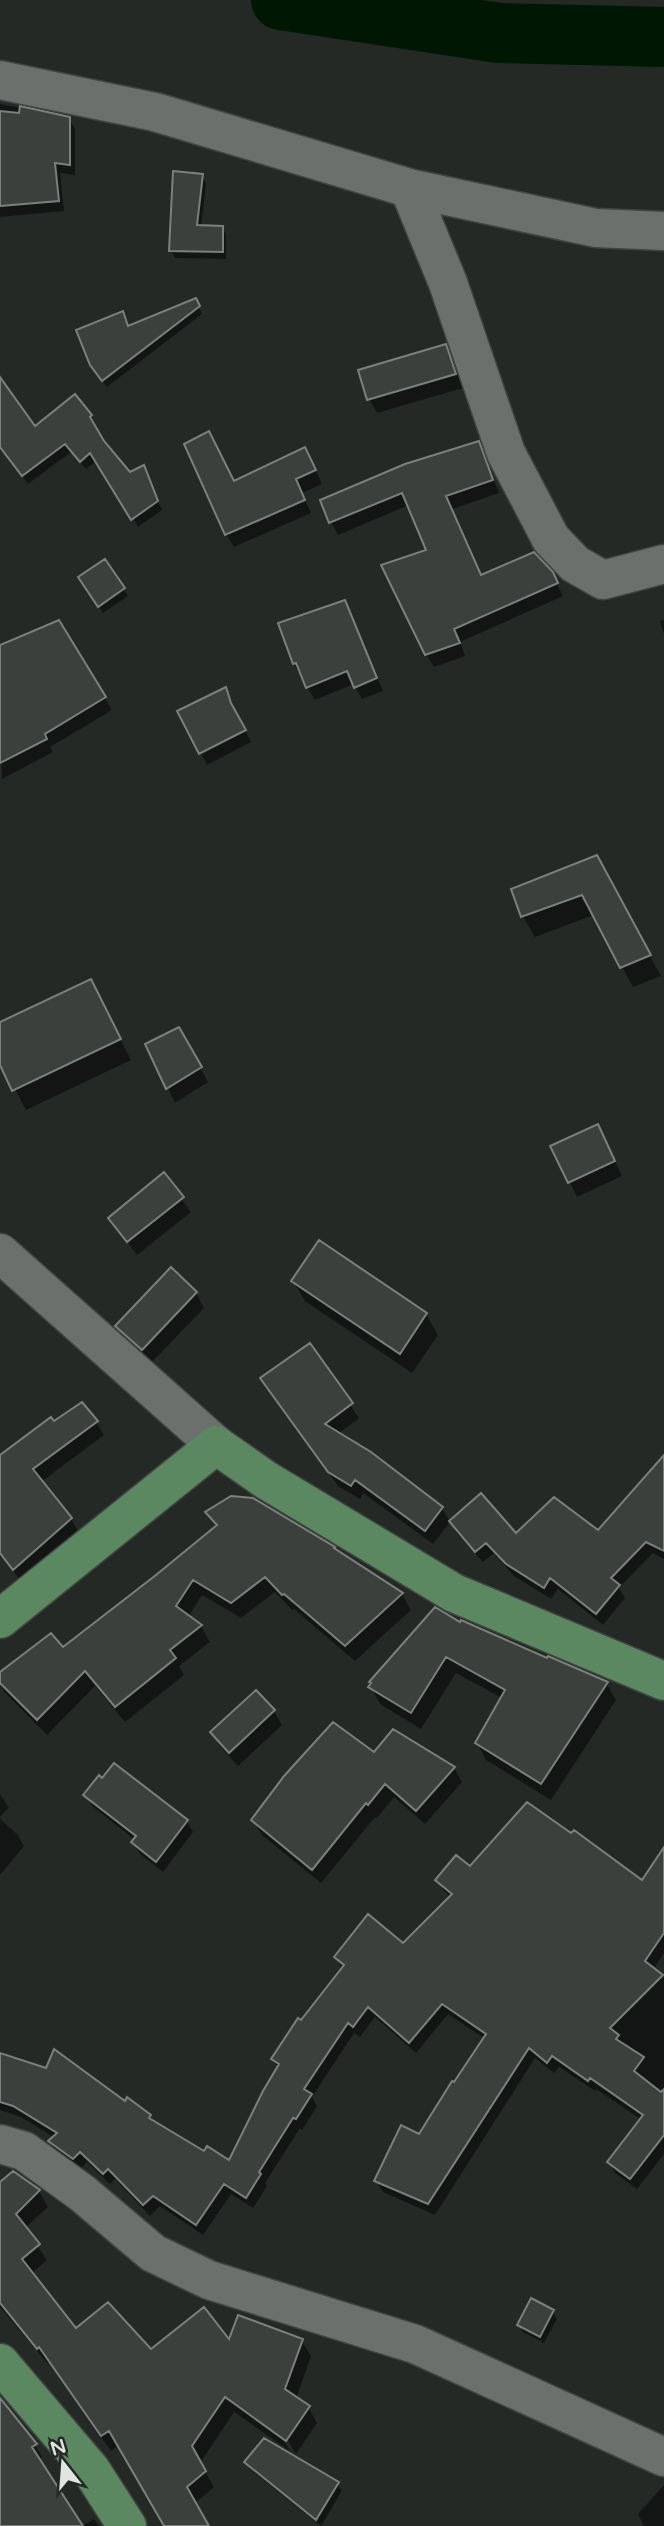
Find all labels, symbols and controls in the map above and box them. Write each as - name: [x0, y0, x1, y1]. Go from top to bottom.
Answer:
- north arrow: [28, 2428, 98, 2498]
- text: N: [48, 2435, 69, 2460]

